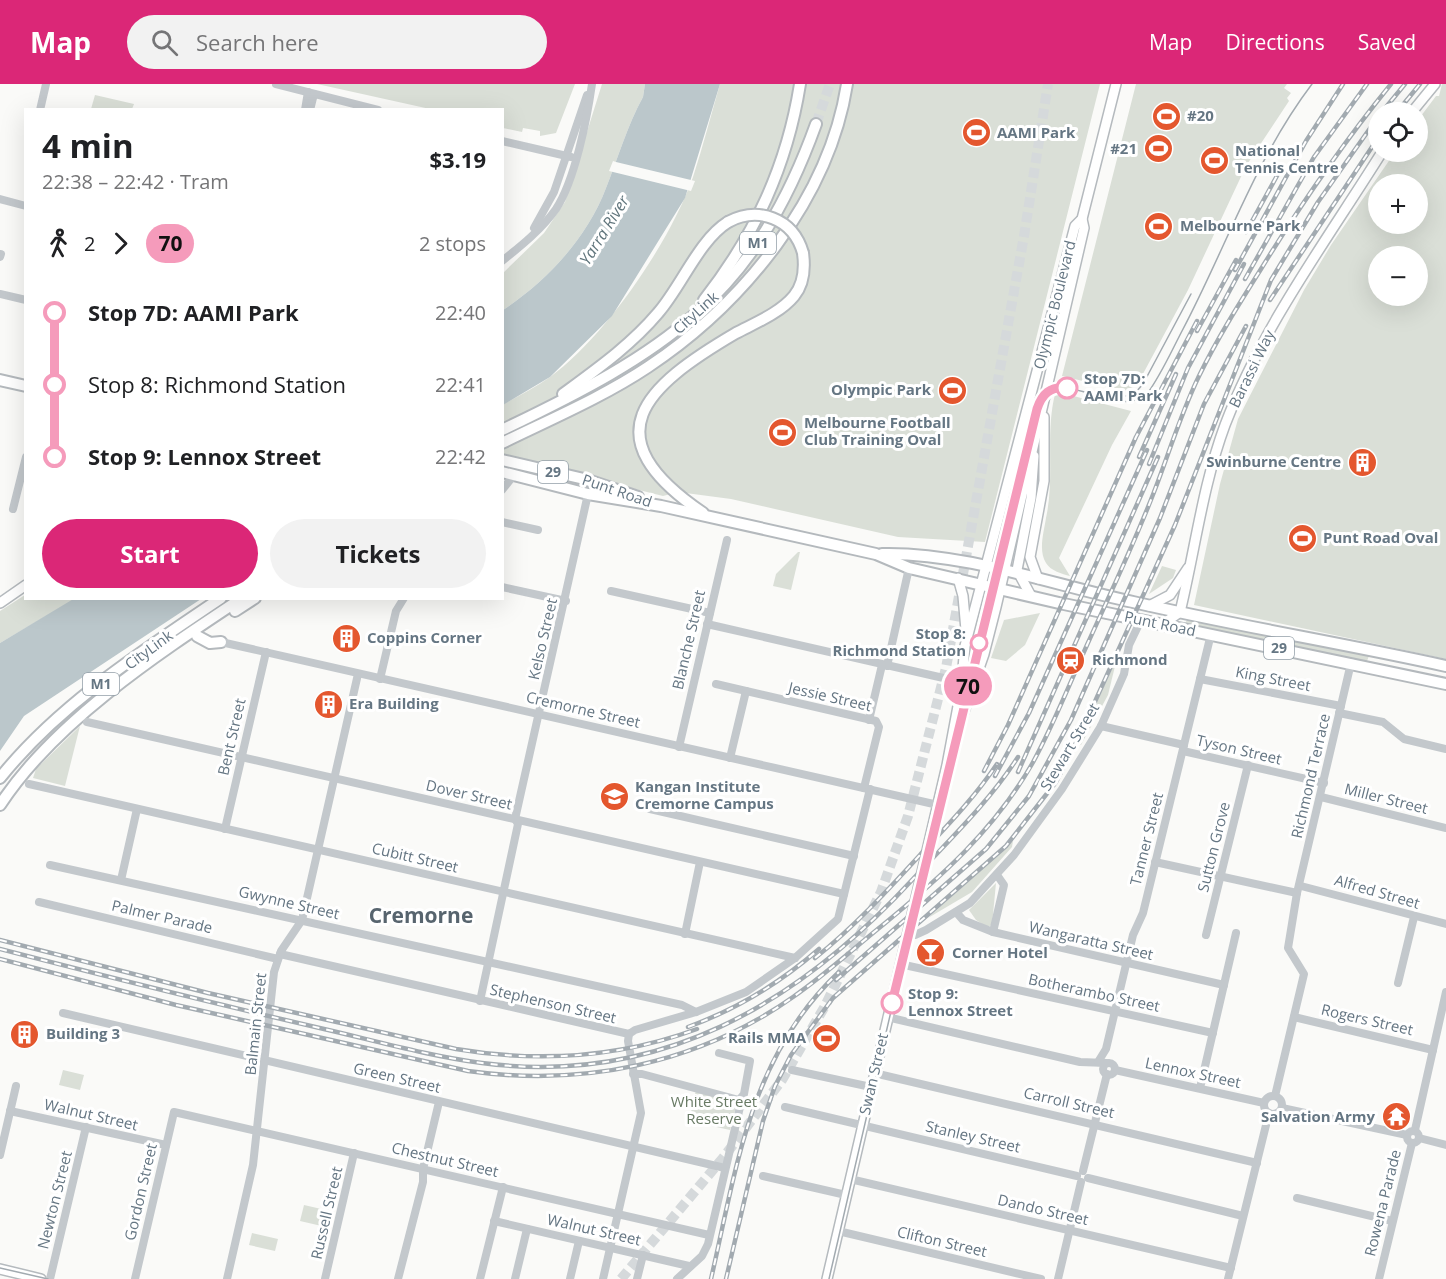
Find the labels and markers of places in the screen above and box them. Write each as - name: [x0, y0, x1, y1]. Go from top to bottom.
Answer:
- sports icon: #20: [1150, 100, 1182, 132]
- place label: #20: [1187, 105, 1214, 125]
- sports icon: AAMI Park: [960, 117, 992, 149]
- place label: AAMI Park: [997, 122, 1076, 142]
- sports icon: #21: [1142, 133, 1174, 165]
- place label: #21: [1110, 138, 1137, 158]
- place label: National Tennis Centre: [1235, 140, 1339, 177]
- sports icon: National Tennis Centre: [1198, 144, 1230, 176]
- sports icon: Melbourne Park: [1143, 210, 1175, 242]
- place label: Melbourne Park: [1180, 215, 1301, 235]
- place label: Stop 7D: AAMI Park: [1084, 368, 1163, 405]
- sports icon: Olympic Park: [936, 374, 968, 406]
- marker: Stop 7D: AAMI Park: [1056, 377, 1078, 399]
- place label: Olympic Park: [831, 379, 932, 399]
- place label: Melbourne Football Club Training Oval: [804, 412, 951, 449]
- sports icon: Melbourne Football Club Training Oval: [767, 416, 799, 448]
- building icon: Swinburne Centre: [1346, 446, 1378, 478]
- place label: Swinburne Centre: [1206, 451, 1341, 471]
- sports icon: Punt Road Oval: [1286, 522, 1318, 554]
- place label: Punt Road Oval: [1323, 527, 1438, 547]
- building icon: Coppins Corner: [330, 622, 362, 654]
- place label: Stop 8: Richmond Station: [833, 623, 966, 660]
- place label: Coppins Corner: [367, 627, 482, 647]
- marker: Stop 8: Richmond Station: [970, 634, 988, 652]
- station icon: Richmond: [1055, 644, 1087, 676]
- place label: Richmond: [1092, 649, 1167, 669]
- building icon: Era Building: [312, 688, 344, 720]
- place label: Era Building: [349, 693, 439, 713]
- place label: Kangan Institute Cremorne Campus: [635, 776, 774, 813]
- school or university icon: Kangan Institute Cremorne Campus: [598, 780, 630, 812]
- bar icon: Corner Hotel: [915, 937, 947, 969]
- place label: Corner Hotel: [952, 942, 1048, 962]
- place label: Stop 9: Lennox Street: [908, 983, 1013, 1020]
- marker: Stop 9: Lennox Street: [881, 992, 903, 1014]
- building icon: Building 3: [9, 1018, 41, 1050]
- sports icon: Rails MMA: [811, 1022, 843, 1054]
- place label: Building 3: [46, 1023, 120, 1043]
- place label: Rails MMA: [728, 1027, 807, 1047]
- temple icon: Salvation Army: [1380, 1101, 1412, 1133]
- place label: Salvation Army: [1261, 1106, 1375, 1126]

